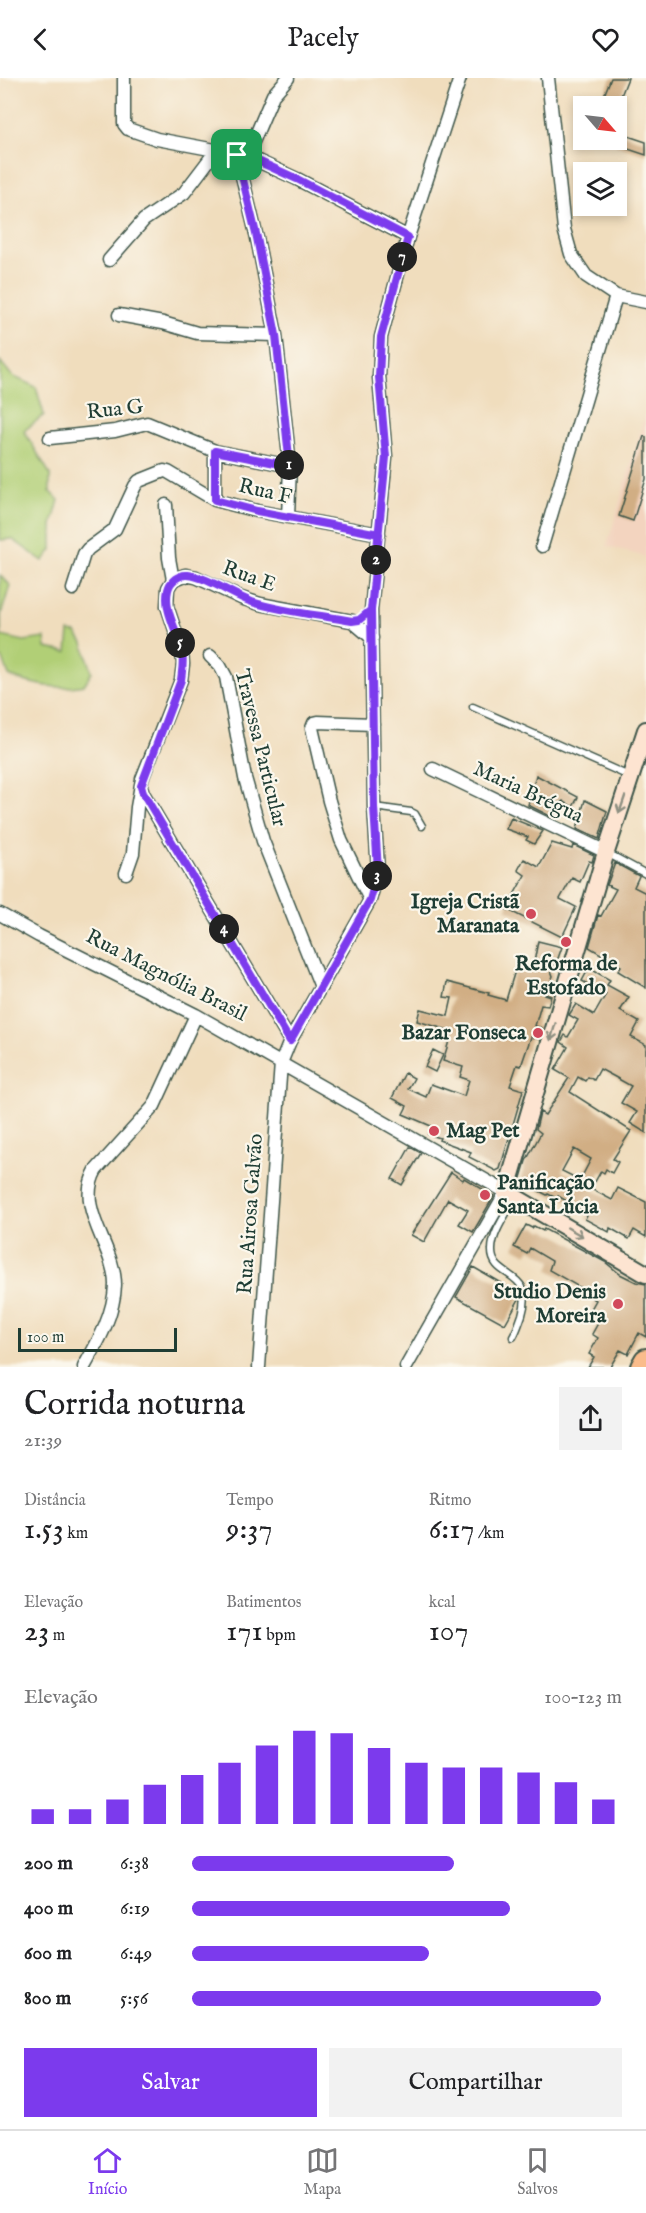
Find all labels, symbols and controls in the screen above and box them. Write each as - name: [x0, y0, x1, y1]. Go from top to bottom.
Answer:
- text: Pacely: [287, 22, 359, 56]
- icon: back: [24, 23, 57, 56]
- icon: heart: [589, 23, 622, 56]
- north arrow: [573, 96, 627, 150]
- map controls: [573, 96, 627, 216]
- pin: [211, 129, 262, 180]
- icon: arrive: [220, 138, 253, 171]
- button: layers: [573, 162, 627, 216]
- pin: 7: [387, 242, 417, 272]
- text: 7: [398, 247, 406, 267]
- street label: Rua G: [85, 394, 145, 426]
- pin: 1: [274, 450, 304, 480]
- text: 1: [286, 455, 292, 475]
- street label: Rua F: [236, 473, 294, 511]
- pin: 2: [361, 545, 391, 575]
- text: 2: [372, 550, 380, 570]
- street label: Rua E: [219, 555, 279, 599]
- pin: 5: [165, 628, 195, 658]
- text: 5: [177, 633, 183, 653]
- street label: Travessa Particular: [227, 666, 293, 830]
- street label: Maria Brégua: [469, 756, 588, 831]
- one-way arrow: [615, 795, 626, 814]
- pin: 3: [362, 861, 392, 891]
- text: 3: [374, 866, 380, 886]
- place label: Igreja Cristã Maranata: [411, 889, 520, 940]
- marker: Igreja Cristã Maranata: [524, 907, 538, 921]
- pin: 4: [209, 914, 239, 944]
- text: 4: [220, 919, 228, 939]
- street label: Rua Magnólia Brasil: [81, 924, 251, 1028]
- marker: Reforma de Estofado: [559, 935, 573, 949]
- place label: Reforma de Estofado: [515, 951, 618, 1002]
- place label: Bazar Fonseca: [401, 1020, 527, 1047]
- one-way arrow: [547, 1022, 558, 1041]
- marker: Bazar Fonseca: [531, 1026, 545, 1040]
- place label: Mag Pet: [446, 1118, 520, 1145]
- marker: Mag Pet: [427, 1124, 441, 1138]
- street label: Rua Airosa Galvão: [232, 1133, 270, 1295]
- place label: Panificação Santa Lúcia: [497, 1170, 599, 1221]
- marker: Panificação Santa Lúcia: [478, 1188, 492, 1202]
- one-way arrow: [566, 1227, 583, 1239]
- place label: Studio Denis Moreira: [494, 1279, 607, 1330]
- marker: Studio Denis Moreira: [611, 1297, 625, 1311]
- scale bar: [18, 1325, 177, 1352]
- text: 100 m: [27, 1328, 64, 1348]
- text: Corrida noturna: [24, 1384, 245, 1426]
- button: share: [559, 1387, 622, 1450]
- text: 21:39: [24, 1428, 62, 1453]
- text: Distância: [24, 1491, 86, 1511]
- text: Tempo: [226, 1491, 274, 1511]
- text: Ritmo: [429, 1491, 471, 1511]
- text: 1.53: [24, 1511, 64, 1549]
- text: 9:37: [226, 1511, 273, 1549]
- text: 6:17: [429, 1511, 474, 1549]
- text: km: [64, 1524, 88, 1544]
- text: /km: [474, 1524, 504, 1544]
- text: Elevação: [24, 1593, 83, 1613]
- text: Batimentos: [226, 1593, 301, 1613]
- text: kcal: [429, 1593, 455, 1613]
- text: 23: [24, 1613, 49, 1651]
- text: 171: [226, 1613, 263, 1651]
- text: 107: [429, 1613, 468, 1651]
- text: m: [49, 1626, 65, 1646]
- text: bpm: [263, 1626, 296, 1646]
- text: Elevação: [24, 1685, 98, 1710]
- text: 100–123 m: [544, 1685, 622, 1710]
- text: 200 m: [24, 1851, 73, 1876]
- text: 6:38: [120, 1851, 149, 1876]
- text: 400 m: [24, 1896, 73, 1921]
- text: 6:19: [120, 1896, 150, 1921]
- text: 600 m: [24, 1941, 72, 1966]
- text: 6:49: [120, 1941, 152, 1966]
- text: 800 m: [24, 1986, 71, 2011]
- text: 5:56: [120, 1986, 148, 2011]
- button: Salvar: [24, 2048, 317, 2117]
- button: Compartilhar: [329, 2048, 622, 2117]
- tab: Início: [88, 2144, 127, 2200]
- tab: Mapa: [304, 2144, 341, 2200]
- tab: Salvos: [517, 2144, 558, 2200]

